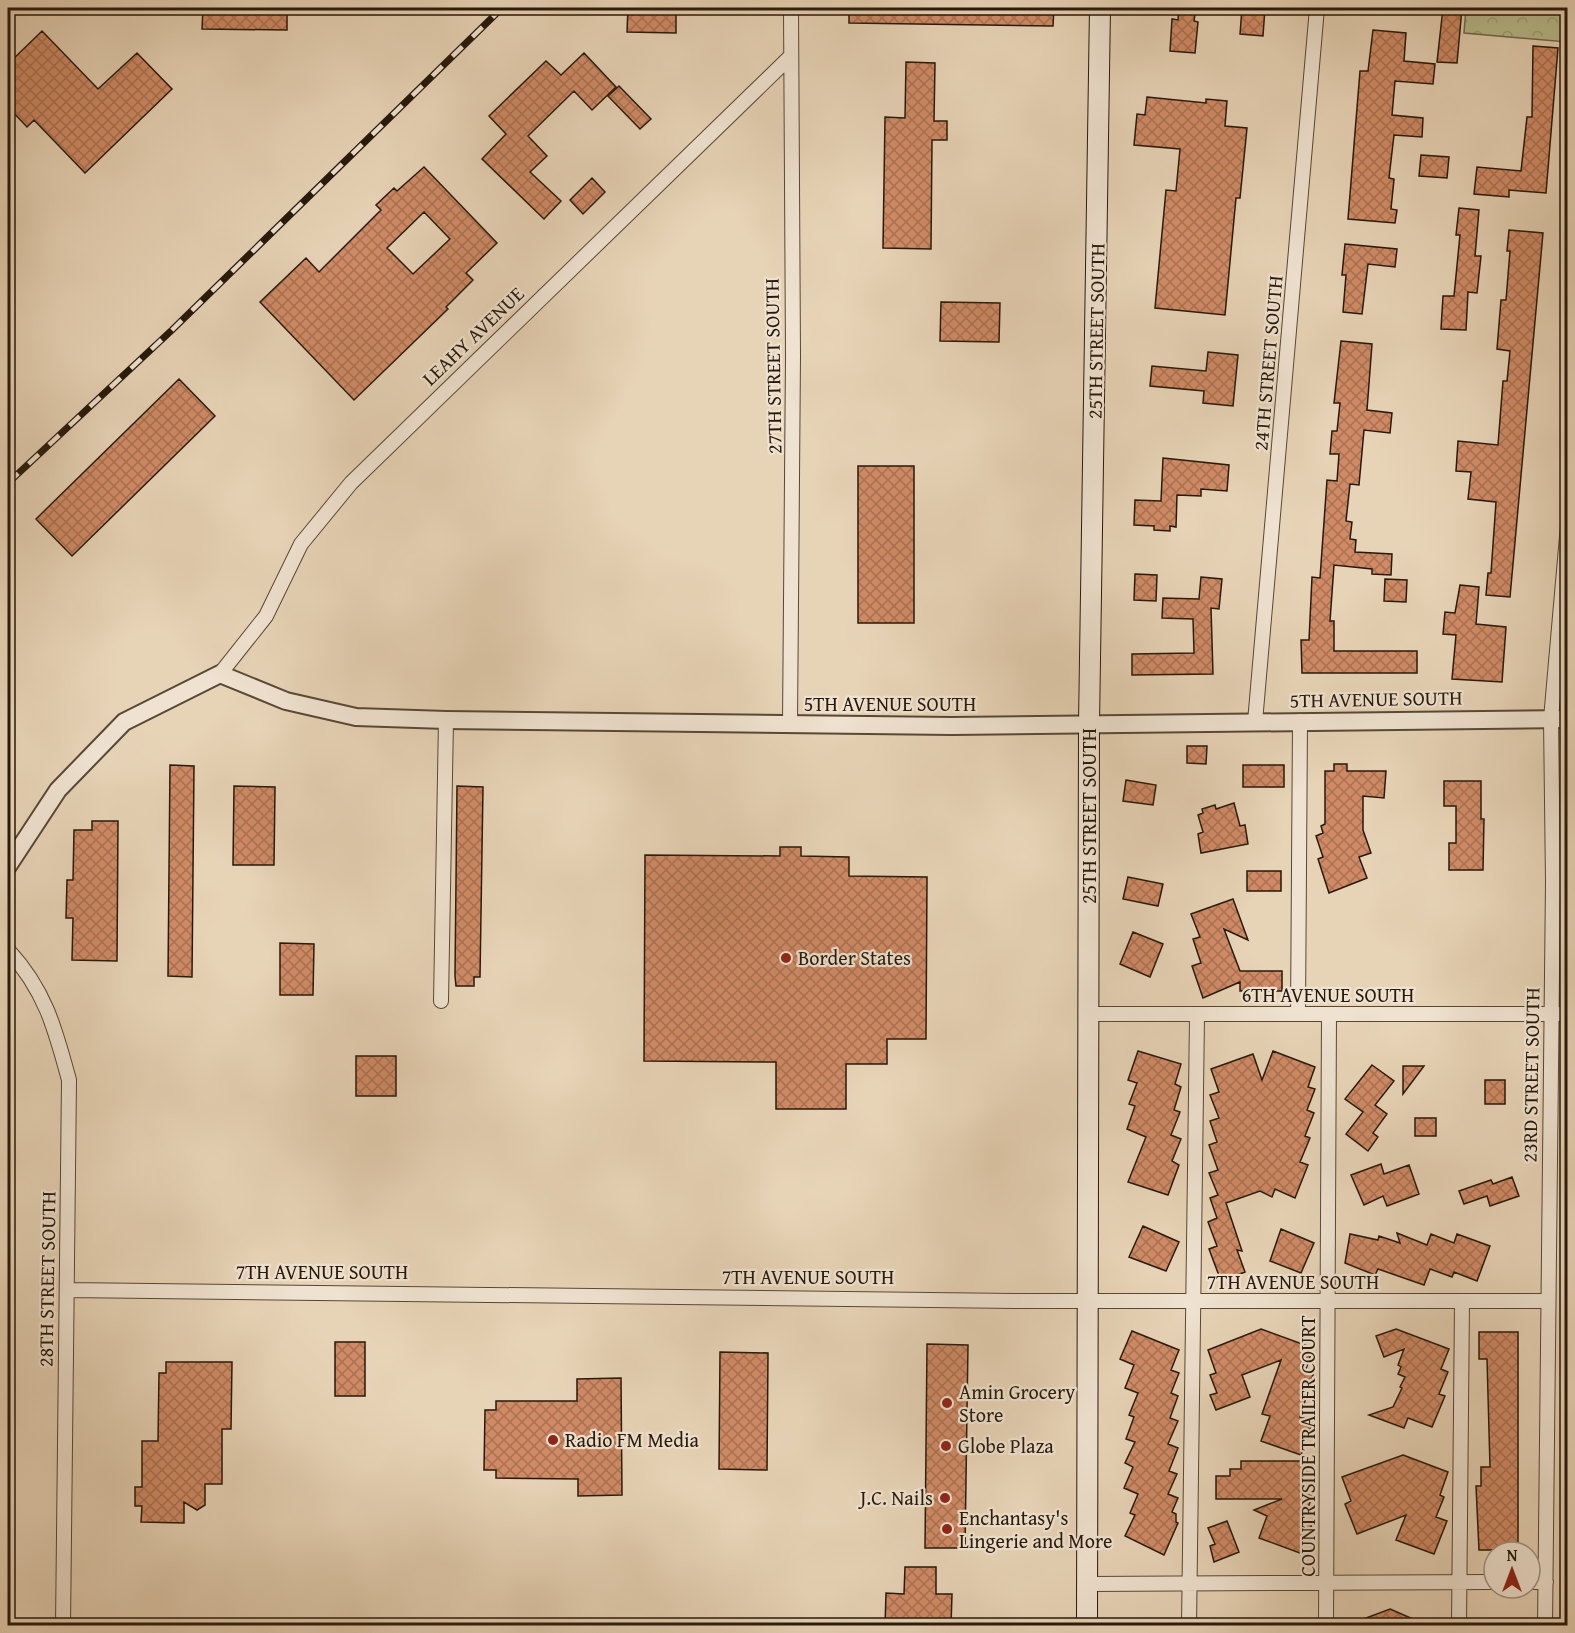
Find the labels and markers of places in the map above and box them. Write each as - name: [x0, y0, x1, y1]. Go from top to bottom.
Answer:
- place label: Border States: [798, 943, 911, 972]
- marker: Border States: [779, 951, 793, 965]
- place label: Amin Grocery Store: [959, 1377, 1075, 1429]
- marker: Amin Grocery Store: [940, 1396, 954, 1410]
- place label: Radio FM Media: [565, 1425, 699, 1454]
- place label: Globe Plaza: [958, 1431, 1054, 1460]
- marker: Radio FM Media: [546, 1433, 560, 1447]
- marker: Globe Plaza: [939, 1439, 953, 1453]
- place label: J.C. Nails: [857, 1483, 933, 1512]
- marker: J.C. Nails: [938, 1491, 952, 1505]
- place label: Enchantasy's Lingerie and More: [959, 1503, 1112, 1555]
- marker: Enchantasy's Lingerie and More: [940, 1522, 954, 1536]

